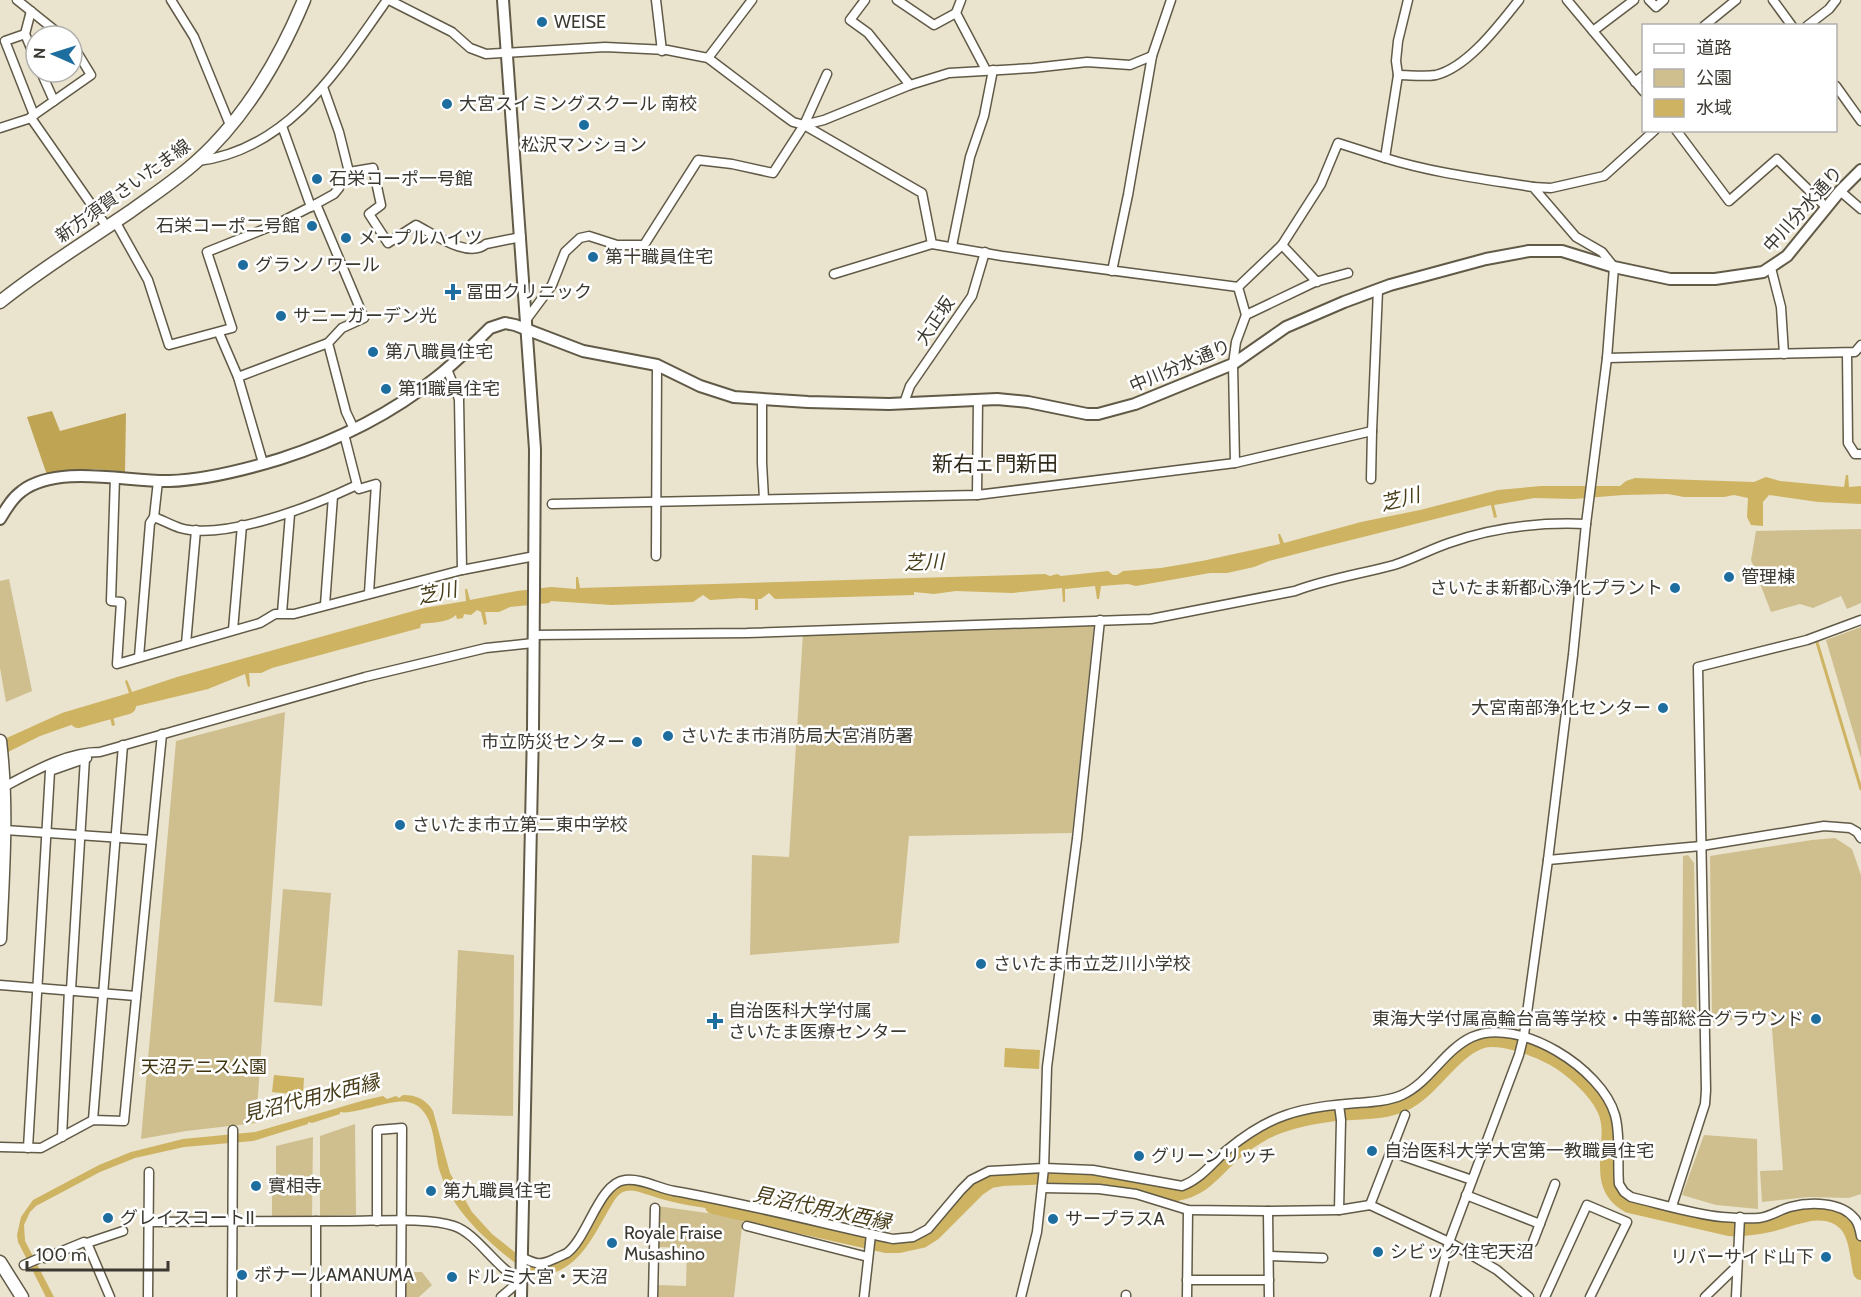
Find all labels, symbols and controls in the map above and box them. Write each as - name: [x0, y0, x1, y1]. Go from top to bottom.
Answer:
- place label: WEISE: [554, 11, 606, 33]
- marker: WEISE: [535, 15, 549, 29]
- north arrow: [24, 24, 84, 84]
- legend: [1642, 24, 1837, 132]
- text: 道路: [1696, 37, 1732, 59]
- text: N: [30, 47, 49, 59]
- text: 公園: [1696, 67, 1732, 89]
- place label: 大宮スイミングスクール 南校: [459, 93, 697, 115]
- marker: 大宮スイミングスクール 南校: [440, 97, 454, 111]
- text: 水域: [1696, 97, 1732, 119]
- marker: 松沢マンション: [577, 118, 591, 132]
- place label: 松沢マンション: [521, 134, 647, 156]
- street label: 新方須賀さいたま線: [51, 135, 195, 247]
- street label: 中川分水通り: [1759, 162, 1847, 256]
- place label: 石栄コーポ一号館: [329, 168, 473, 190]
- marker: 石栄コーポ一号館: [310, 172, 324, 186]
- place label: 石栄コーポ二号館: [156, 215, 300, 237]
- marker: 石栄コーポ二号館: [305, 219, 319, 233]
- place label: メープルハイツ: [358, 227, 483, 249]
- marker: メープルハイツ: [339, 231, 353, 245]
- place label: 第十職員住宅: [605, 246, 713, 268]
- marker: 第十職員住宅: [586, 250, 600, 264]
- place label: グランノワール: [255, 254, 380, 276]
- marker: グランノワール: [236, 258, 250, 272]
- place label: 冨田クリニック: [466, 281, 592, 303]
- marker: 冨田クリニック: [444, 283, 462, 301]
- street label: 大正坂: [911, 292, 959, 350]
- place label: サニーガーデン光: [293, 305, 437, 327]
- marker: サニーガーデン光: [274, 309, 288, 323]
- street label: 中川分水通り: [1126, 335, 1234, 397]
- place label: 第八職員住宅: [385, 341, 493, 363]
- marker: 第八職員住宅: [366, 345, 380, 359]
- place label: 第11職員住宅: [398, 378, 500, 400]
- marker: 第11職員住宅: [379, 382, 393, 396]
- district label: 新右ェ門新田: [932, 451, 1058, 476]
- water label: 芝川: [1378, 482, 1424, 515]
- water label: 芝川: [904, 549, 946, 575]
- place label: 管理棟: [1741, 566, 1795, 588]
- marker: 管理棟: [1722, 570, 1736, 584]
- water label: 芝川: [415, 577, 461, 609]
- place label: さいたま新都心浄化プラント: [1430, 577, 1663, 599]
- marker: さいたま新都心浄化プラント: [1668, 581, 1682, 595]
- place label: 大宮南部浄化センター: [1471, 697, 1651, 719]
- marker: 大宮南部浄化センター: [1656, 701, 1670, 715]
- place label: さいたま市消防局大宮消防署: [680, 725, 913, 747]
- marker: さいたま市消防局大宮消防署: [661, 729, 675, 743]
- place label: 市立防災センター: [481, 731, 625, 753]
- marker: 市立防災センター: [630, 735, 644, 749]
- place label: さいたま市立第二東中学校: [412, 814, 627, 836]
- marker: さいたま市立第二東中学校: [393, 818, 407, 832]
- place label: さいたま市立芝川小学校: [993, 953, 1190, 975]
- marker: さいたま市立芝川小学校: [974, 957, 988, 971]
- place label: 自治医科大学付属 さいたま医療センター: [728, 1000, 907, 1043]
- place label: 東海大学付属高輪台高等学校・中等部総合グラウンド: [1372, 1008, 1804, 1030]
- marker: 自治医科大学付属 さいたま医療センター: [706, 1012, 724, 1030]
- marker: 東海大学付属高輪台高等学校・中等部総合グラウンド: [1809, 1012, 1823, 1026]
- park label: 天沼テニス公園: [141, 1056, 267, 1078]
- water label: 見沼代用水西縁: [240, 1069, 384, 1127]
- place label: 自治医科大学大宮第一教職員住宅: [1384, 1140, 1654, 1162]
- marker: 自治医科大学大宮第一教職員住宅: [1365, 1144, 1379, 1158]
- place label: グリーンリッチ: [1151, 1145, 1276, 1167]
- marker: グリーンリッチ: [1132, 1149, 1146, 1163]
- place label: 實相寺: [268, 1175, 322, 1197]
- marker: 實相寺: [249, 1179, 263, 1193]
- place label: 第九職員住宅: [443, 1180, 551, 1202]
- water label: 見沼代用水西縁: [751, 1182, 895, 1235]
- marker: 第九職員住宅: [424, 1184, 438, 1198]
- place label: グレイスコートII: [120, 1207, 255, 1229]
- place label: サープラスA: [1065, 1208, 1165, 1230]
- marker: グレイスコートII: [101, 1211, 115, 1225]
- marker: サープラスA: [1046, 1212, 1060, 1226]
- place label: Royale Fraise Musashino: [624, 1222, 723, 1265]
- scale bar: [27, 1234, 168, 1272]
- marker: Royale Fraise Musashino: [605, 1236, 619, 1250]
- place label: シビック住宅天沼: [1390, 1241, 1534, 1263]
- text: 100 m: [36, 1244, 87, 1266]
- marker: シビック住宅天沼: [1371, 1245, 1385, 1259]
- place label: リバーサイド山下: [1670, 1246, 1814, 1268]
- marker: リバーサイド山下: [1819, 1250, 1833, 1264]
- place label: ボナールAMANUMA: [254, 1264, 414, 1286]
- place label: ドルミ大宮・天沼: [464, 1266, 608, 1288]
- marker: ボナールAMANUMA: [235, 1268, 249, 1282]
- marker: ドルミ大宮・天沼: [445, 1270, 459, 1284]

